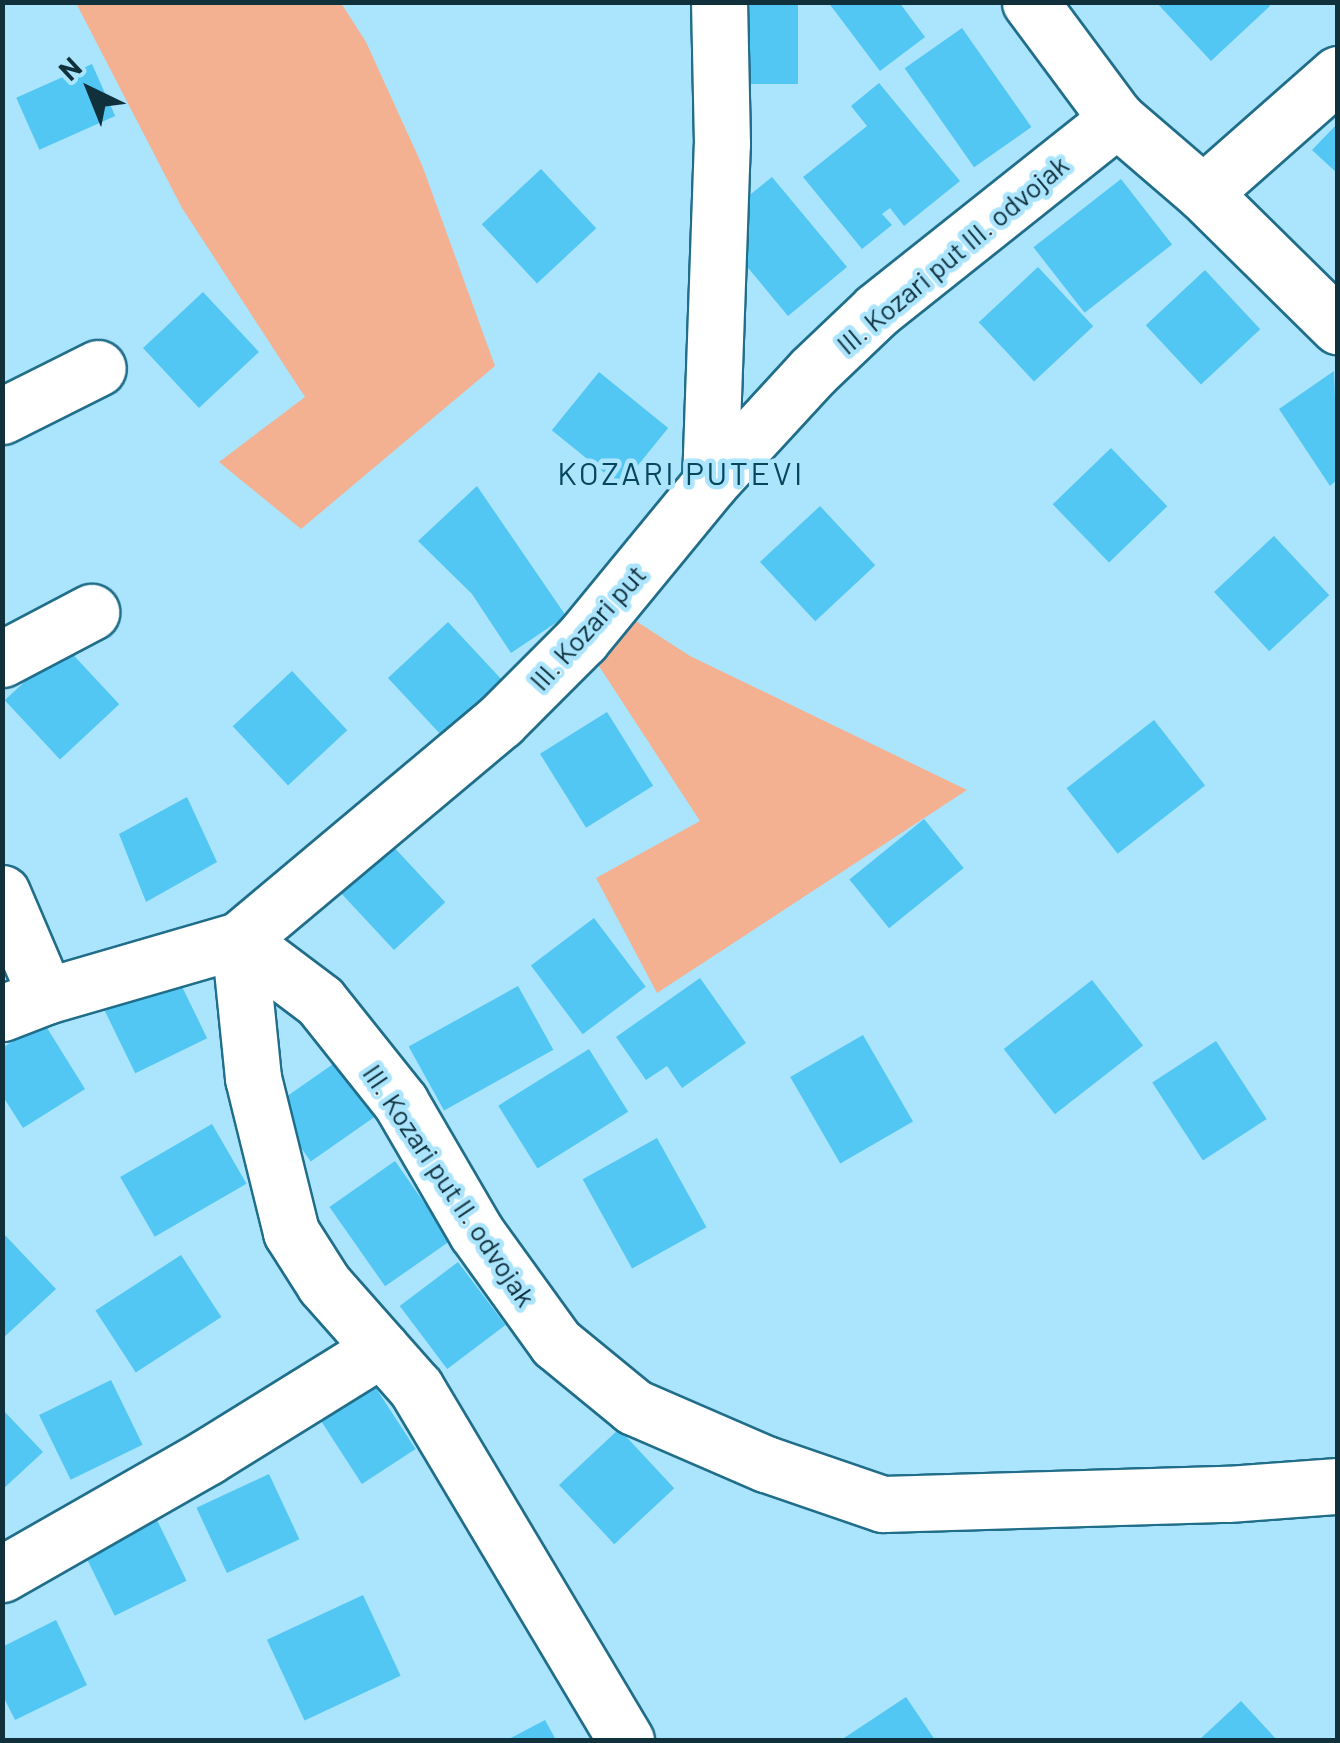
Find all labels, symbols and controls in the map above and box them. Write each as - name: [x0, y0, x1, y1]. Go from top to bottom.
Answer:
- north arrow: [40, 40, 140, 140]
- text: N: [51, 49, 88, 87]
- street label: III. Kozari put III. odvojak: [829, 147, 1075, 361]
- district label: KOZARI PUTEVI: [557, 453, 805, 491]
- street label: III. Kozari put: [522, 557, 652, 697]
- street label: III. Kozari put II. odvojak: [356, 1058, 544, 1312]

